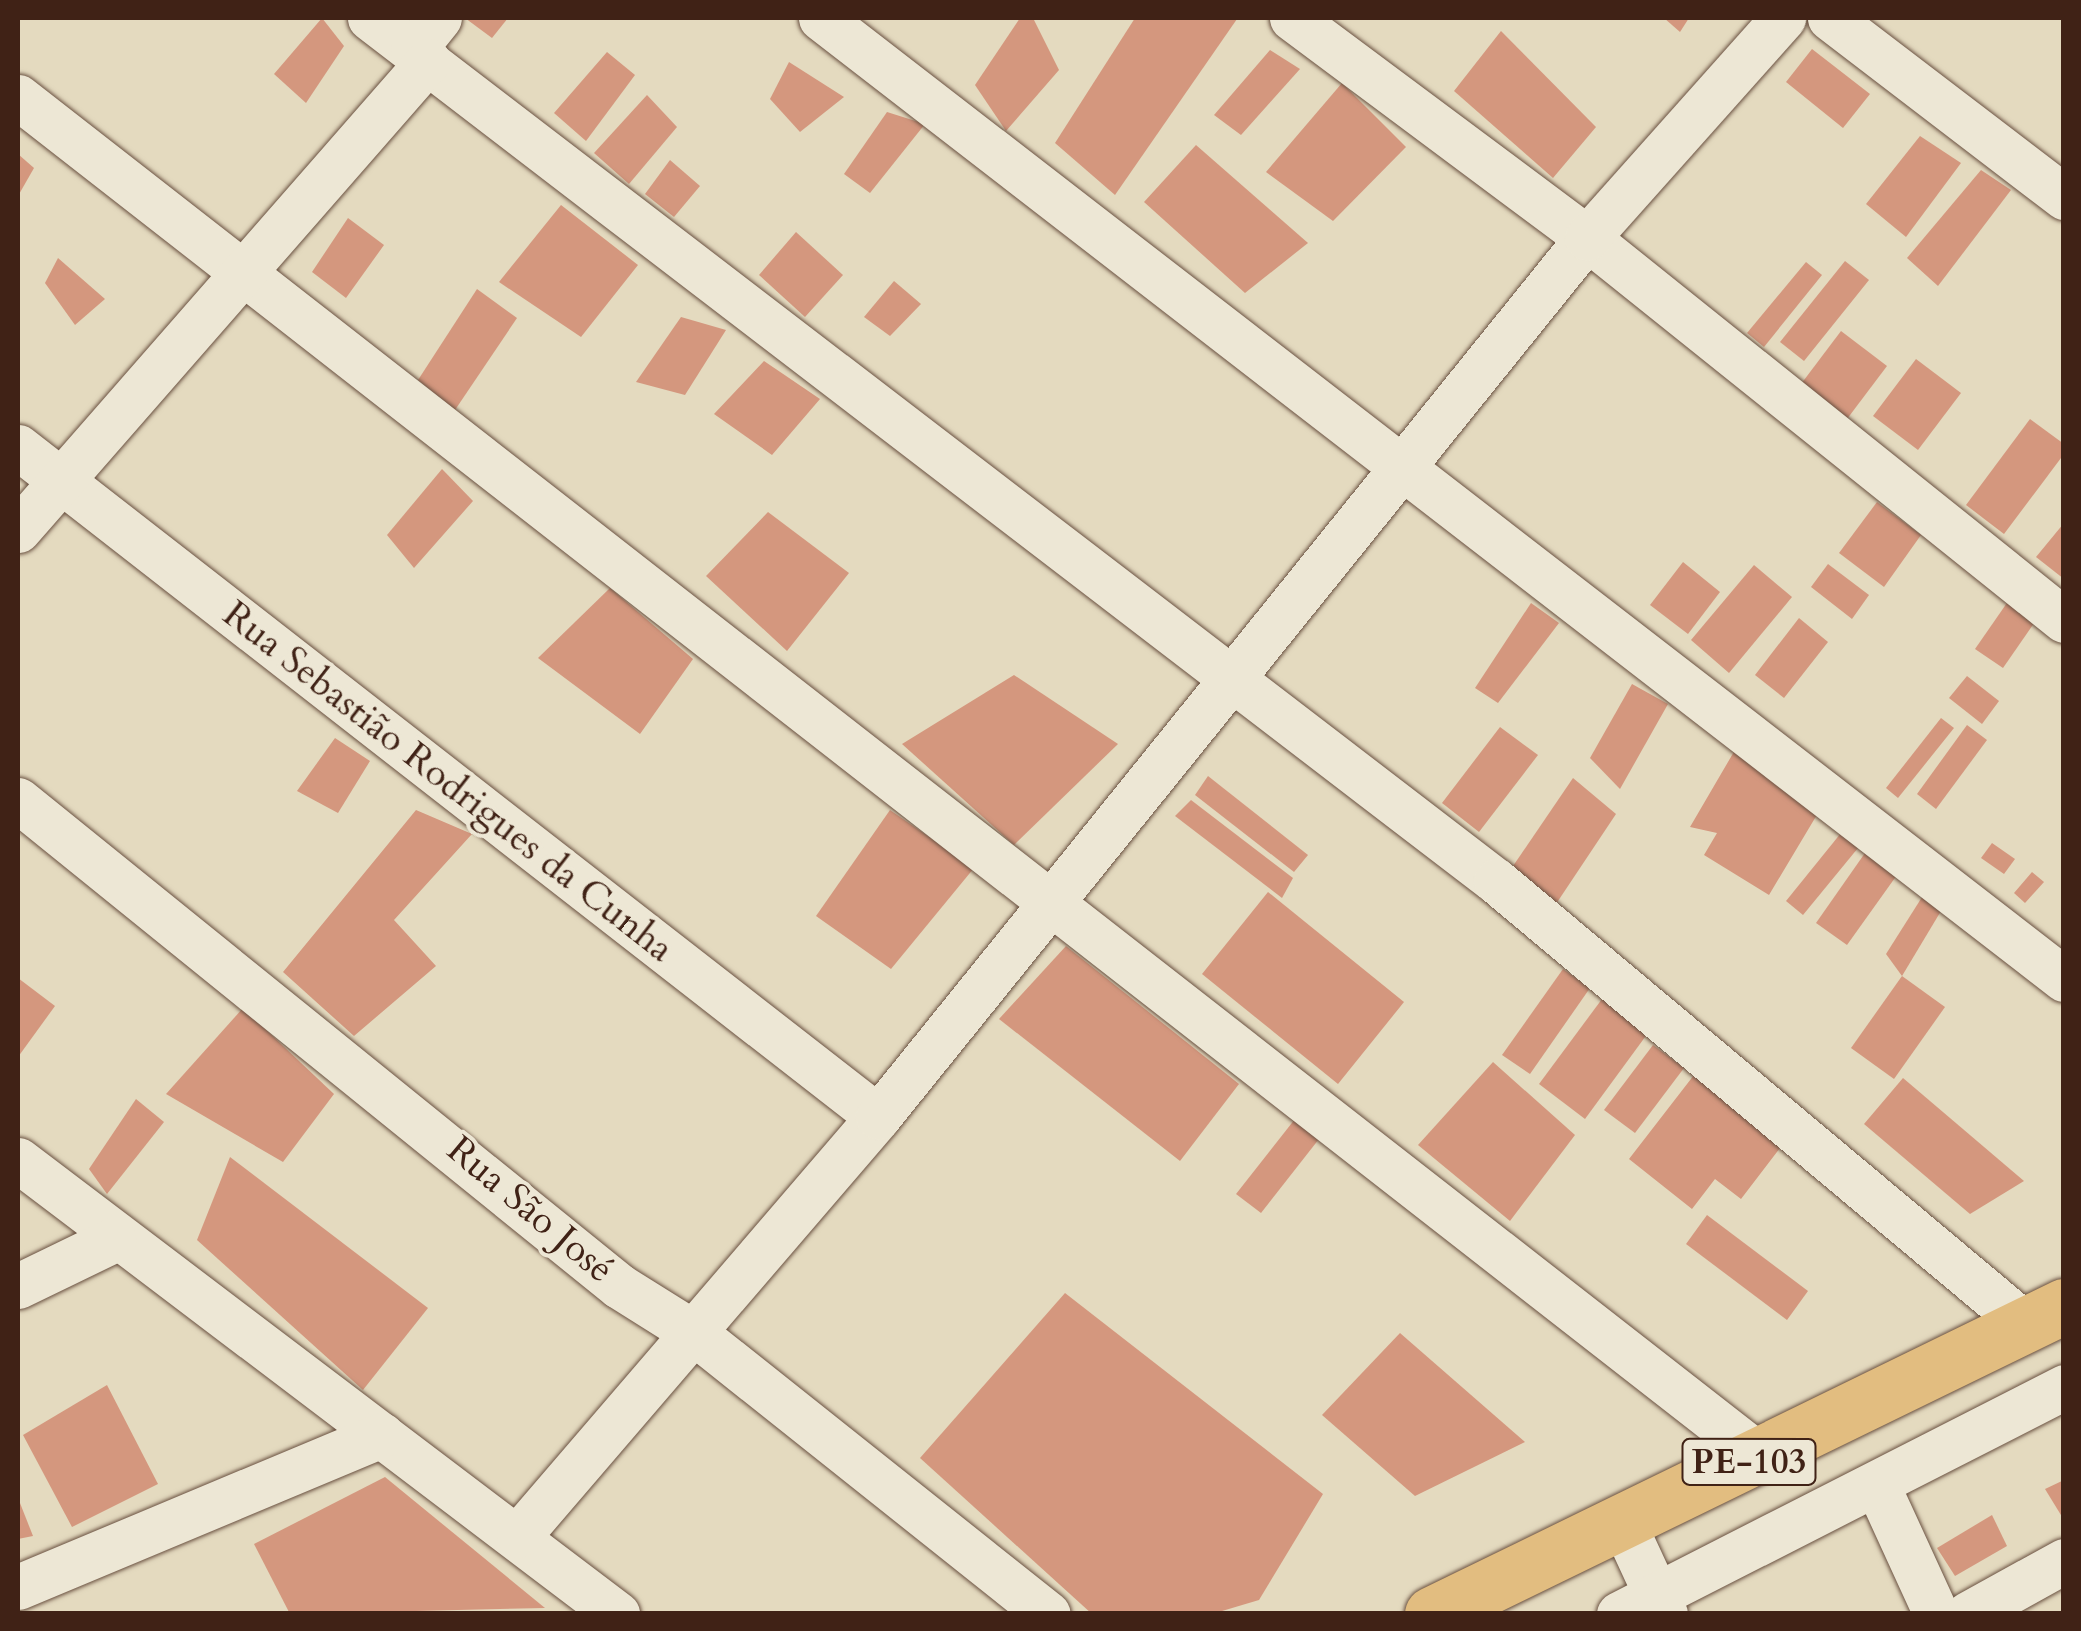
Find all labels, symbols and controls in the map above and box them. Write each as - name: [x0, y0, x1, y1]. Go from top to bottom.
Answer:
- street label: Rua Sebastião Rodrigues da Cunha: [214, 592, 682, 972]
- street label: Rua São José: [437, 1127, 623, 1293]
- road number: PE-103: [1679, 1432, 1819, 1492]

